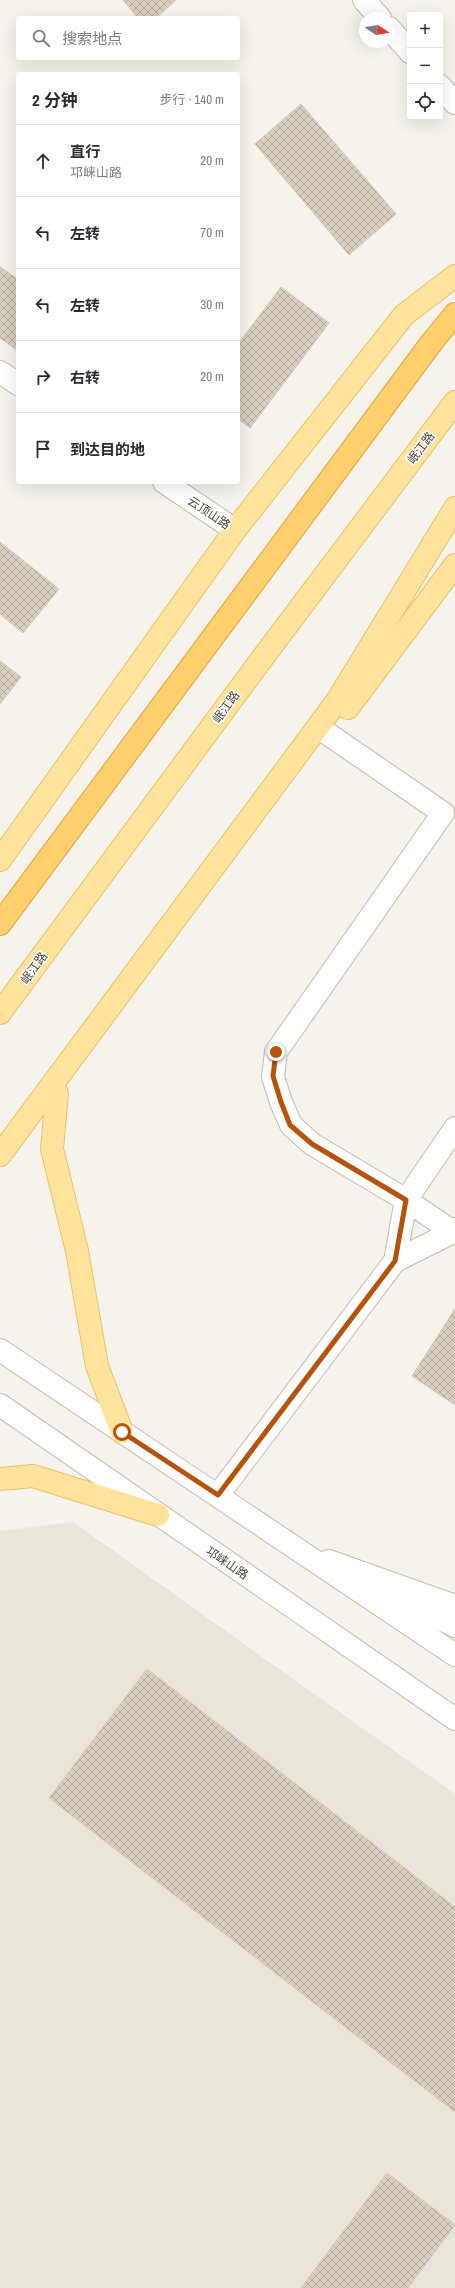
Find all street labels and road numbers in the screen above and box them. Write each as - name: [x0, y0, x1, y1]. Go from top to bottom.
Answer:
- street label: 岷江路: [404, 429, 438, 467]
- street label: 云顶山路: [185, 493, 233, 533]
- street label: 岷江路: [209, 688, 243, 726]
- street label: 岷江路: [17, 949, 51, 987]
- street label: 邛崃山路: [203, 1543, 251, 1583]

